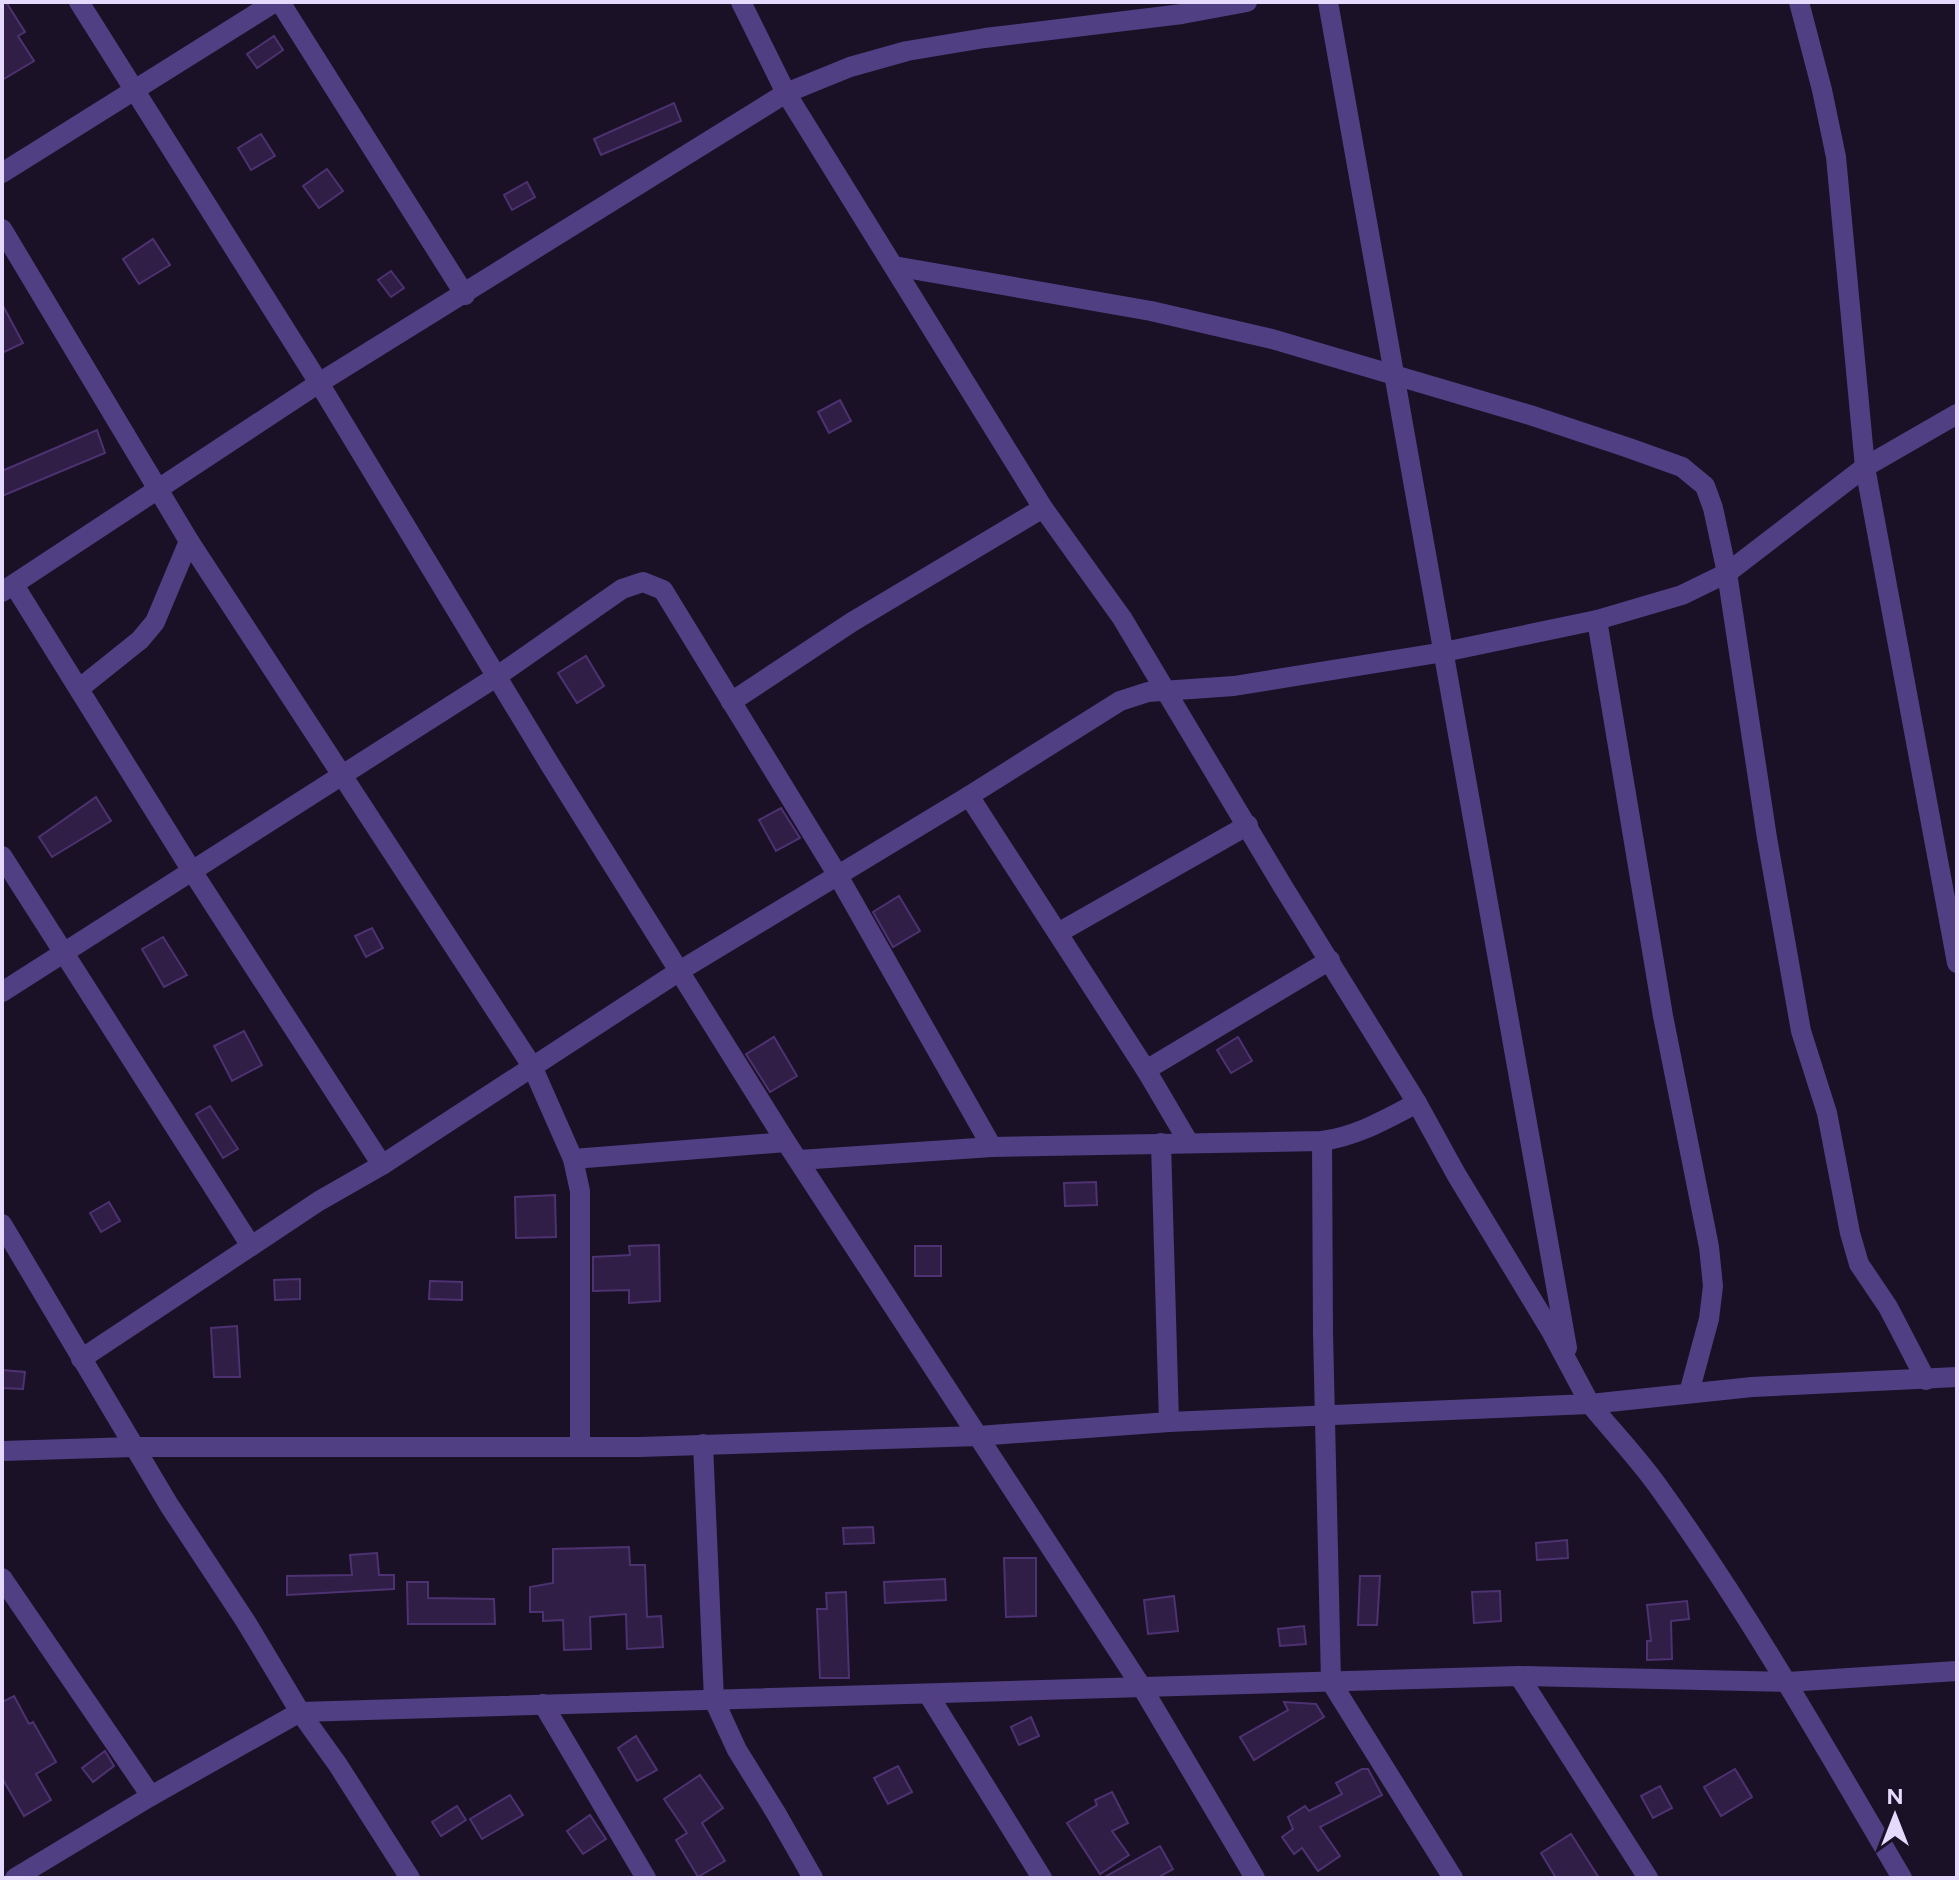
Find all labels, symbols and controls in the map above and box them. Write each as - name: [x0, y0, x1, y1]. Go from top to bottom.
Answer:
- north arrow: [1855, 1776, 1935, 1856]
- text: N: [1886, 1783, 1904, 1810]

